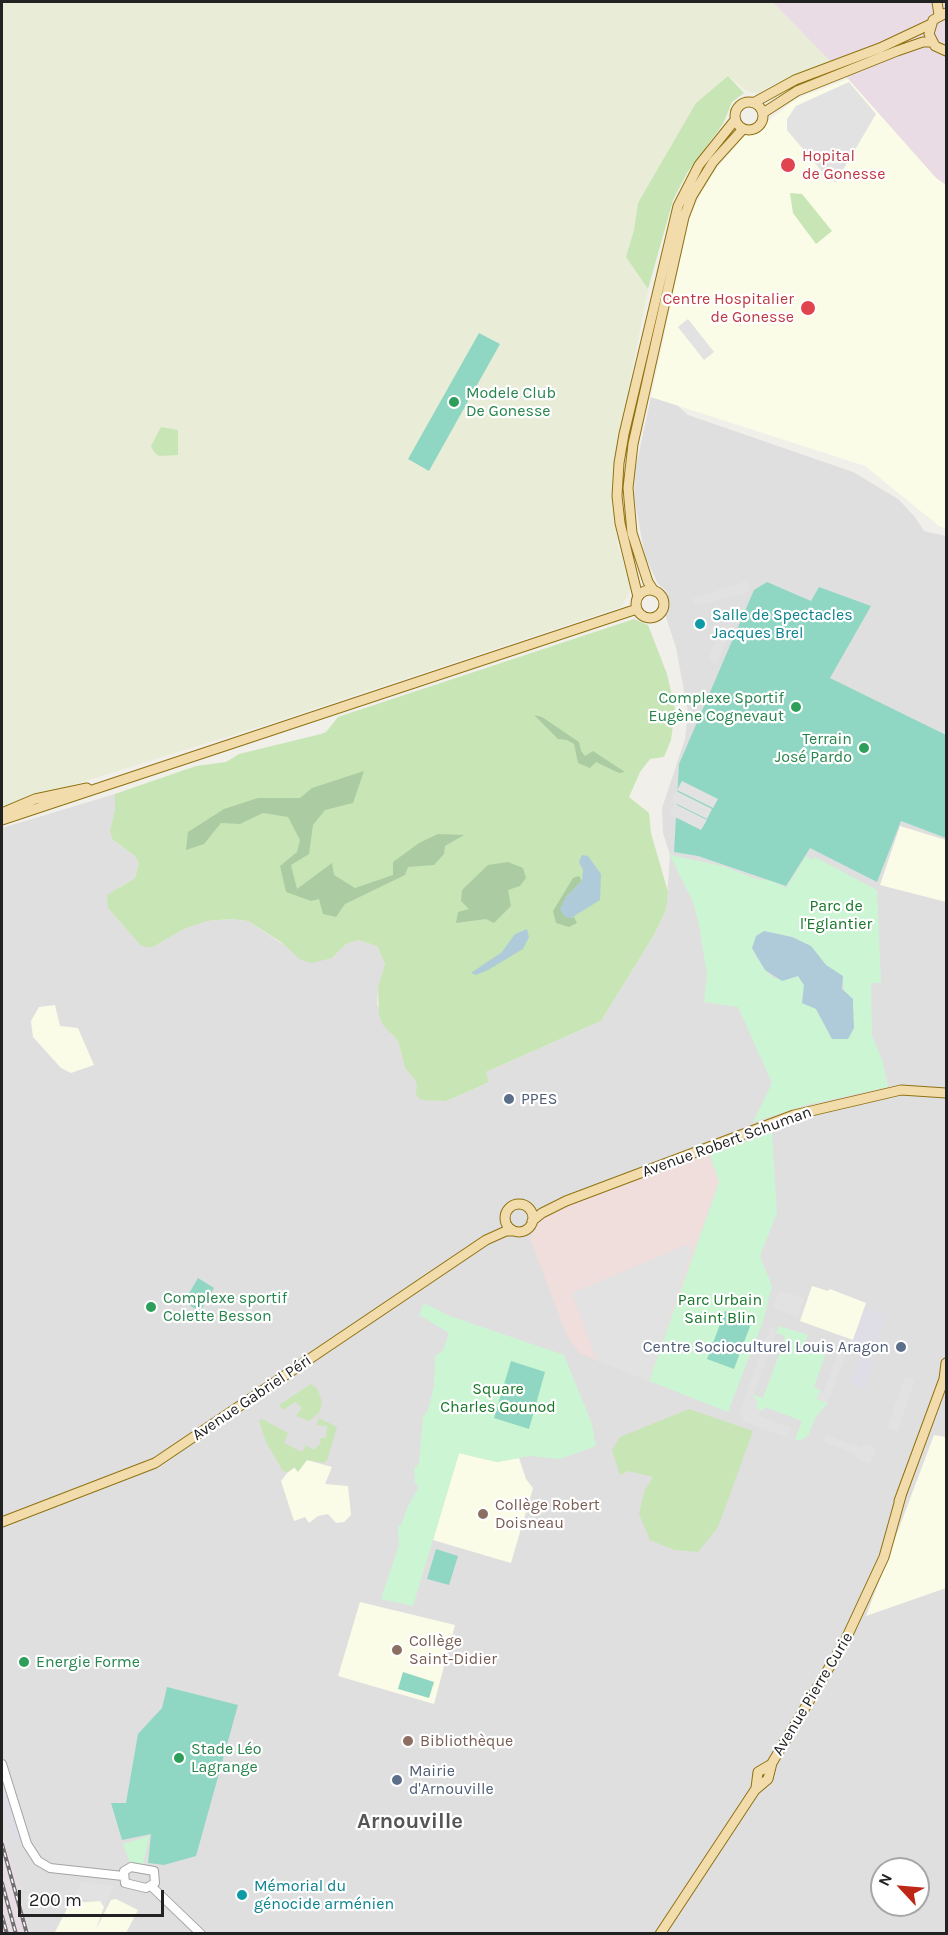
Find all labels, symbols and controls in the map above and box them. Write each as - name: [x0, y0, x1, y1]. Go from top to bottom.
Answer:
- place label: Hopital de Gonesse: [802, 146, 885, 184]
- marker: Hopital de Gonesse: [779, 156, 797, 174]
- place label: Centre Hospitalier de Gonesse: [662, 289, 794, 327]
- marker: Centre Hospitalier de Gonesse: [799, 299, 817, 317]
- place label: Modele Club De Gonesse: [466, 383, 556, 421]
- marker: Modele Club De Gonesse: [447, 395, 461, 409]
- place label: Salle de Spectacles Jacques Brel: [712, 605, 853, 643]
- marker: Salle de Spectacles Jacques Brel: [693, 617, 707, 631]
- place label: Complexe Sportif Eugène Cognevaut: [648, 688, 784, 726]
- marker: Complexe Sportif Eugène Cognevaut: [789, 700, 803, 714]
- place label: Terrain José Pardo: [775, 729, 852, 767]
- marker: Terrain José Pardo: [857, 741, 871, 755]
- park label: Parc de l'Eglantier: [800, 896, 872, 934]
- place label: PPES: [521, 1089, 557, 1109]
- marker: PPES: [502, 1092, 516, 1106]
- street label: Avenue Robert Schuman: [640, 1102, 814, 1182]
- place label: Complexe sportif Colette Besson: [163, 1288, 287, 1326]
- park label: Parc Urbain Saint Blin: [678, 1290, 762, 1328]
- marker: Complexe sportif Colette Besson: [144, 1300, 158, 1314]
- place label: Centre Socioculturel Louis Aragon: [643, 1337, 889, 1357]
- marker: Centre Socioculturel Louis Aragon: [894, 1340, 908, 1354]
- street label: Avenue Gabriel Péri: [189, 1351, 315, 1445]
- park label: Square Charles Gounod: [440, 1379, 556, 1417]
- place label: Collège Robert Doisneau: [495, 1495, 600, 1533]
- marker: Collège Robert Doisneau: [476, 1507, 490, 1521]
- street label: Avenue Pierre Curie: [769, 1629, 857, 1759]
- place label: Collège Saint-Didier: [409, 1631, 497, 1669]
- marker: Collège Saint-Didier: [390, 1643, 404, 1657]
- place label: Energie Forme: [36, 1652, 140, 1672]
- marker: Energie Forme: [17, 1655, 31, 1669]
- place label: Bibliothèque: [420, 1731, 513, 1751]
- marker: Bibliothèque: [401, 1734, 415, 1748]
- place label: Stade Léo Lagrange: [191, 1739, 261, 1777]
- marker: Stade Léo Lagrange: [172, 1751, 186, 1765]
- place label: Mairie d'Arnouville: [409, 1761, 494, 1799]
- marker: Mairie d'Arnouville: [390, 1773, 404, 1787]
- district label: Arnouville: [357, 1809, 463, 1835]
- north arrow: [870, 1857, 930, 1917]
- text: N: [874, 1870, 896, 1889]
- place label: Mémorial du génocide arménien: [254, 1876, 394, 1914]
- scale bar: [21, 1878, 166, 1916]
- marker: Mémorial du génocide arménien: [235, 1888, 249, 1902]
- text: 200 m: [29, 1889, 82, 1911]

